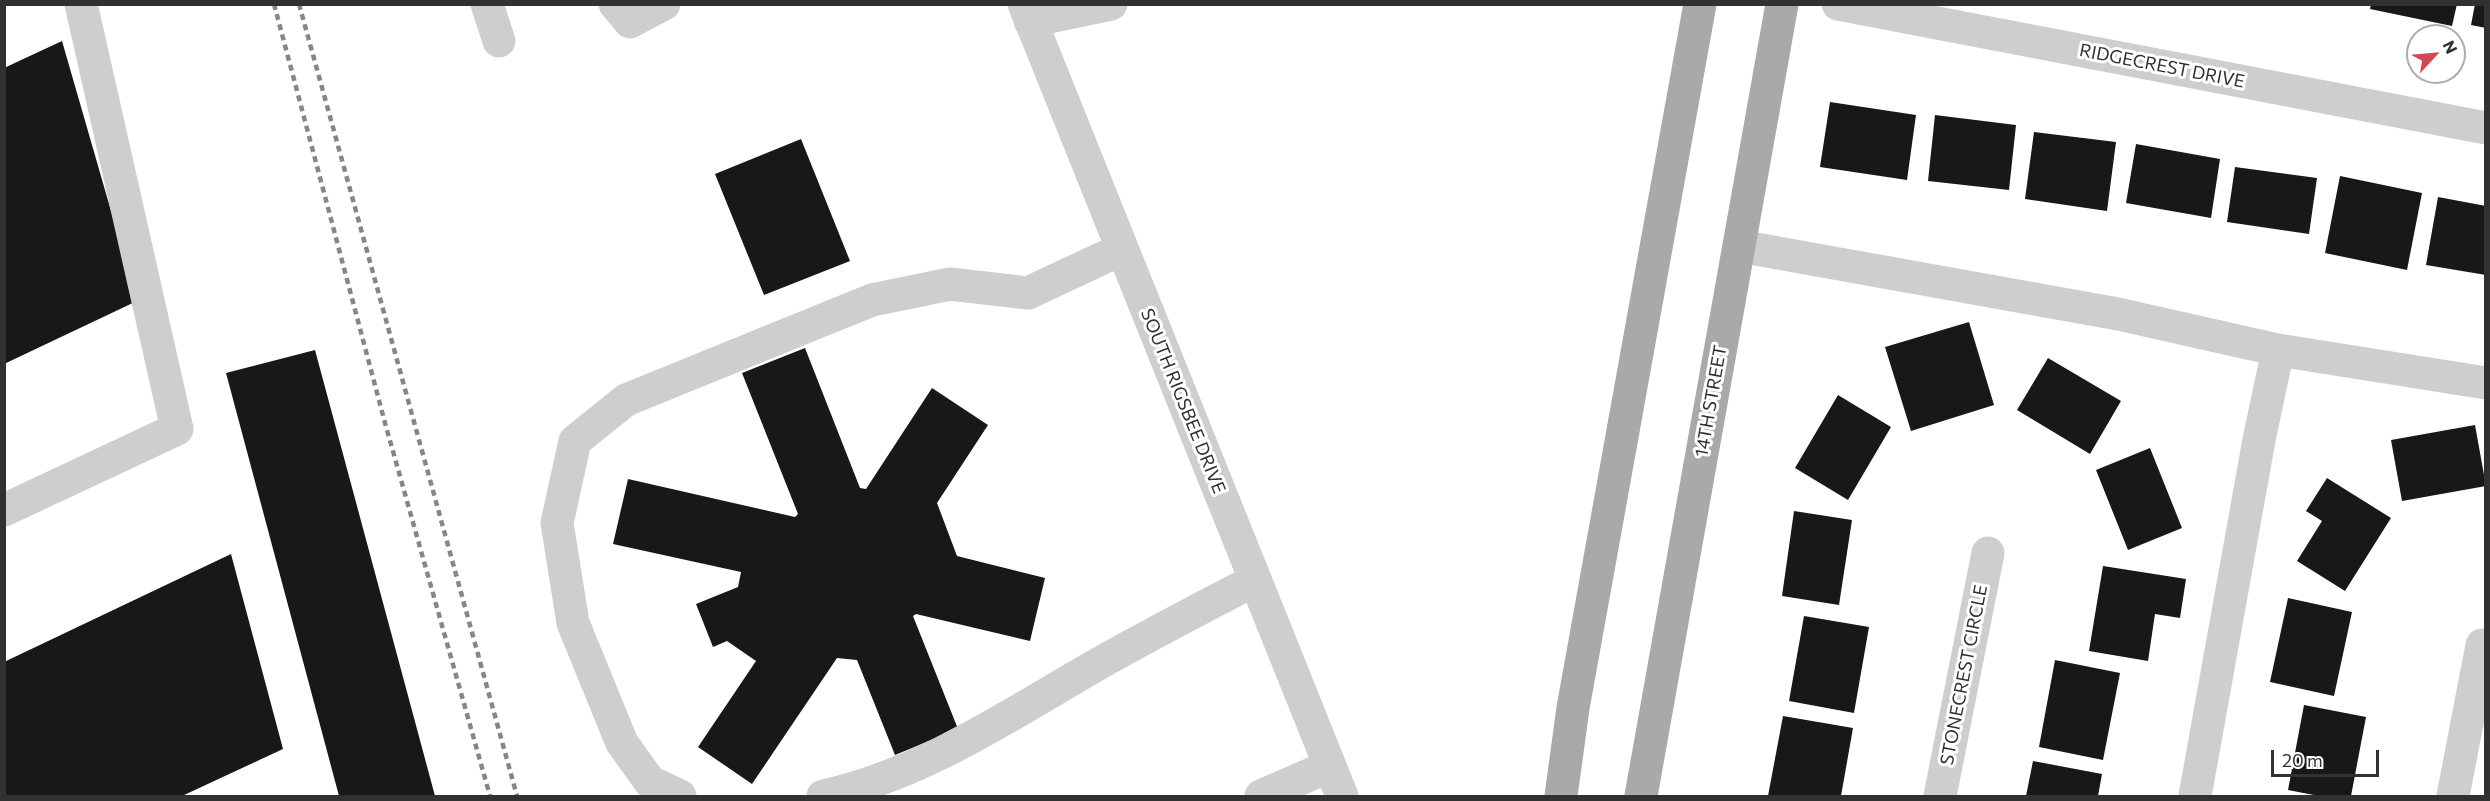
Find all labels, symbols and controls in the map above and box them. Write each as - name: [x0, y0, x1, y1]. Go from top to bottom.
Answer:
- north arrow: [2406, 24, 2466, 84]
- text: N: [2440, 37, 2462, 56]
- street label: RIDGECREST DRIVE: [2077, 39, 2247, 93]
- street label: SOUTH RIGSBEE DRIVE: [1136, 305, 1230, 497]
- street label: 14TH STREET: [1691, 343, 1731, 459]
- street label: STONECREST CIRCLE: [1936, 583, 1992, 767]
- scale bar: [2274, 738, 2382, 776]
- text: 20 m: [2282, 749, 2323, 771]

